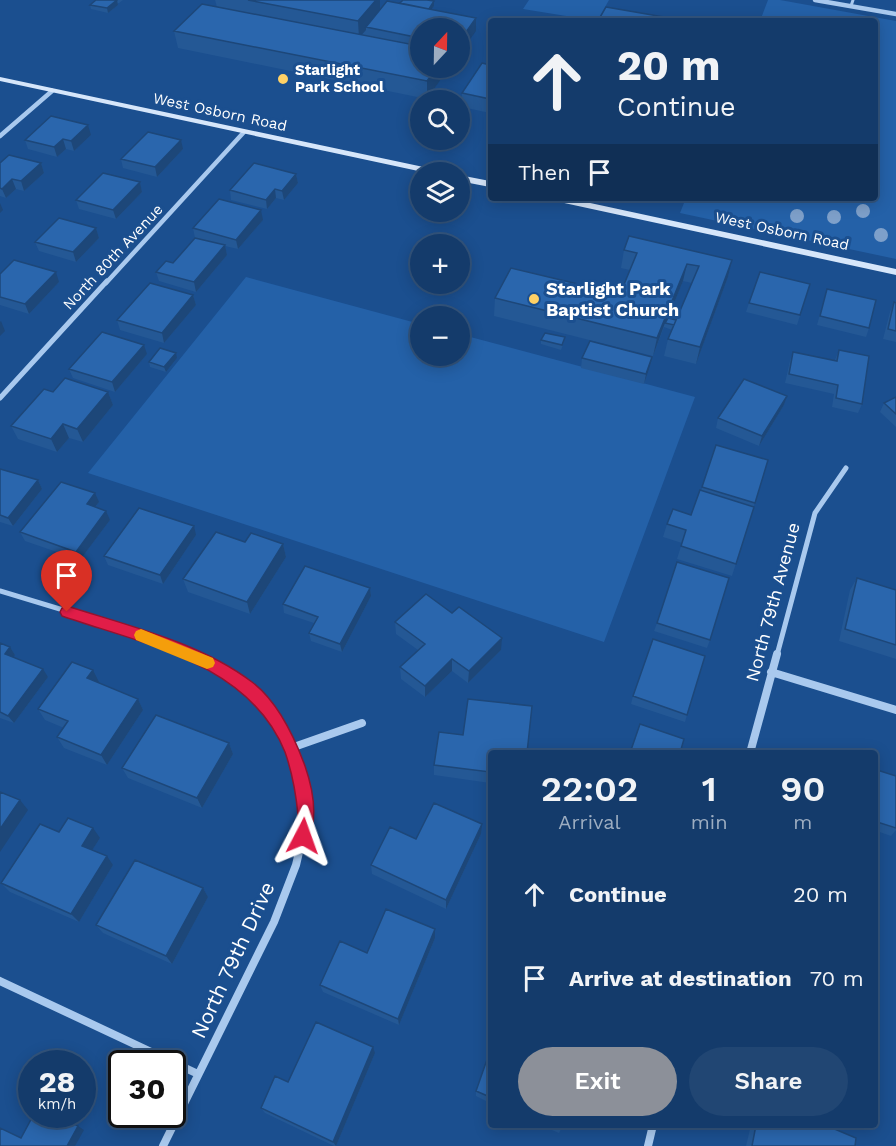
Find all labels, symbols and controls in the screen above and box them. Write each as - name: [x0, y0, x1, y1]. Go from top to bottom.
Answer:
- north arrow: [410, 18, 470, 78]
- map controls: [410, 18, 470, 366]
- text: 20 m: [617, 41, 721, 90]
- icon: ahead: [518, 42, 596, 120]
- place label: Starlight Park School: [295, 61, 384, 96]
- marker: Starlight Park School: [276, 72, 290, 86]
- street label: West Osborn Road: [151, 89, 289, 135]
- button: search: [410, 90, 470, 150]
- text: Continue: [617, 91, 736, 123]
- icon: arrive: [583, 156, 616, 189]
- text: Then: [518, 160, 571, 185]
- button: layers: [410, 162, 470, 222]
- street label: North 80th Avenue: [59, 200, 167, 314]
- street label: West Osborn Road: [713, 208, 851, 254]
- button: +: [410, 234, 470, 294]
- place label: Starlight Park Baptist Church: [546, 278, 679, 320]
- marker: Starlight Park Baptist Church: [527, 292, 541, 306]
- button: −: [410, 306, 470, 366]
- street label: North 79th Avenue: [741, 520, 804, 684]
- pin: [41, 550, 92, 612]
- icon: arrive: [50, 559, 83, 592]
- text: 22:02: [541, 768, 638, 810]
- text: 1: [702, 768, 717, 810]
- text: 90: [780, 768, 825, 810]
- position arrow: [271, 804, 335, 868]
- text: Arrival: [558, 810, 621, 834]
- text: min: [691, 810, 728, 834]
- text: m: [793, 810, 812, 834]
- street label: North 79th Drive: [185, 878, 280, 1042]
- icon: ahead: [518, 878, 551, 911]
- text: Continue: [569, 882, 667, 907]
- text: 20 m: [793, 882, 848, 907]
- icon: arrive: [518, 962, 551, 995]
- text: Arrive at destination: [569, 966, 792, 991]
- text: 70 m: [810, 966, 864, 991]
- button: Exit: [518, 1047, 677, 1116]
- button: Share: [689, 1047, 848, 1116]
- speed limit sign: 30: [108, 1050, 186, 1128]
- text: 28: [39, 1064, 75, 1099]
- text: km/h: [38, 1095, 76, 1113]

